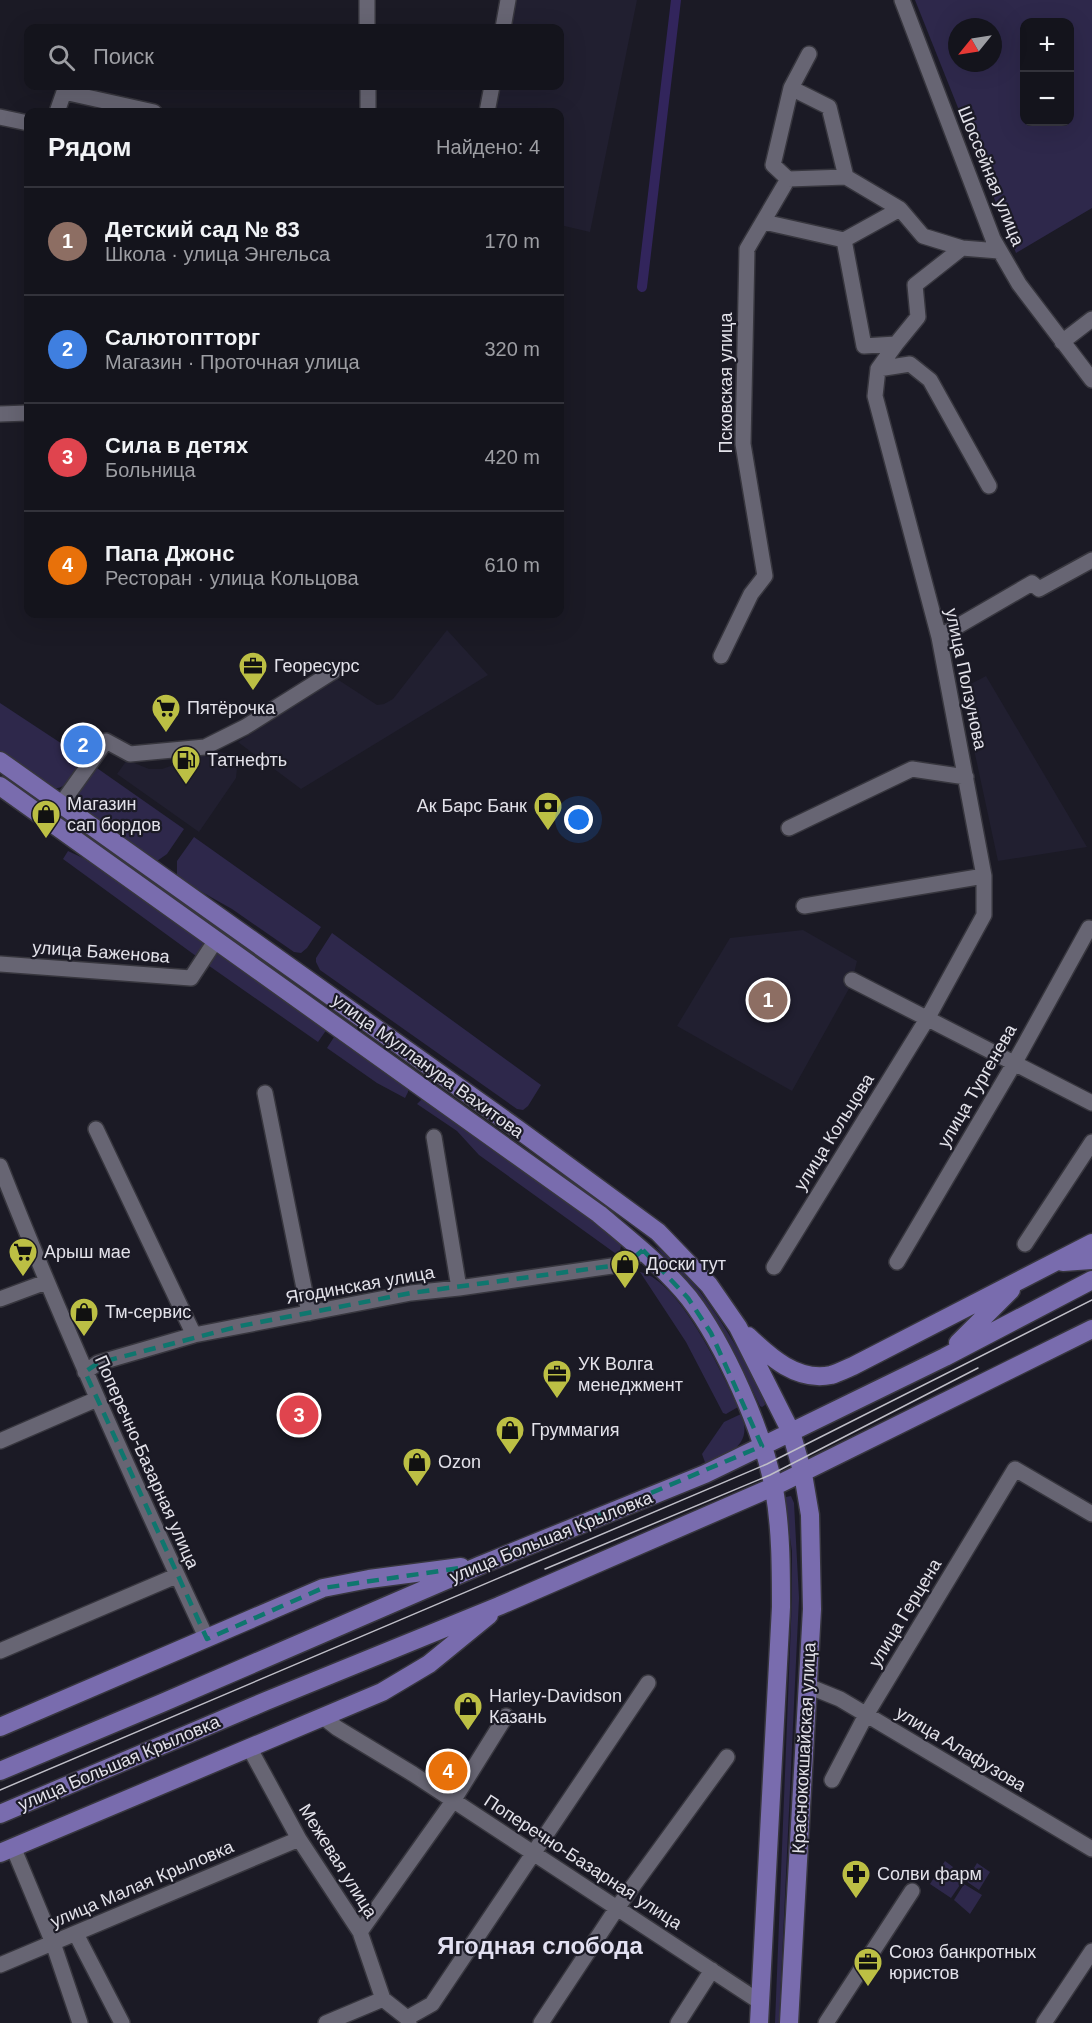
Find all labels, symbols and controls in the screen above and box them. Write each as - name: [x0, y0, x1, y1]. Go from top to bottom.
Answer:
- north arrow: [948, 18, 1002, 72]
- map controls: [1020, 18, 1074, 126]
- button: +: [1020, 18, 1074, 72]
- search box: [24, 24, 564, 90]
- icon: search: [45, 41, 78, 74]
- text: Поиск: [93, 44, 154, 69]
- button: −: [1020, 72, 1074, 126]
- street label: Шоссейная улица: [954, 103, 1029, 250]
- text: Рядом: [48, 132, 131, 162]
- text: Найдено: 4: [436, 136, 540, 158]
- text: Детский сад № 83: [105, 217, 300, 242]
- text: 1: [62, 230, 73, 252]
- text: 170 m: [484, 230, 540, 252]
- text: Школа · улица Энгельса: [105, 243, 330, 265]
- street label: Псковская улица: [716, 312, 736, 453]
- text: Салютоптторг: [105, 325, 260, 350]
- text: 2: [62, 338, 73, 360]
- text: 320 m: [484, 338, 540, 360]
- text: Магазин · Проточная улица: [105, 351, 360, 373]
- text: Сила в детях: [105, 433, 248, 458]
- text: 3: [62, 446, 73, 468]
- text: 420 m: [484, 446, 540, 468]
- text: Больница: [105, 459, 196, 481]
- text: Папа Джонс: [105, 541, 234, 566]
- text: 4: [62, 554, 73, 576]
- text: 610 m: [484, 554, 540, 576]
- text: Ресторан · улица Кольцова: [105, 567, 359, 589]
- street label: улица Ползунова: [941, 607, 991, 752]
- office icon: Георесурс: [237, 650, 269, 692]
- place label: Георесурс: [274, 656, 359, 676]
- supermarket icon: Пятёрочка: [150, 692, 182, 734]
- place label: Пятёрочка: [187, 698, 276, 718]
- pin: 2: [64, 722, 103, 768]
- fuel station icon: Татнефть: [170, 744, 202, 786]
- place label: Татнефть: [207, 750, 287, 770]
- bank icon: Ак Барс Банк: [532, 790, 564, 832]
- place label: Магазин сап бордов: [67, 794, 161, 835]
- place label: Ак Барс Банк: [417, 796, 527, 816]
- shop icon: Магазин сап бордов: [30, 798, 62, 840]
- your location: [564, 805, 593, 834]
- street label: улица Баженова: [32, 937, 171, 967]
- pin: 1: [748, 978, 788, 1022]
- street label: улица Мулланура Вахитова: [328, 990, 528, 1143]
- street label: улица Тургенева: [934, 1020, 1021, 1151]
- street label: улица Кольцова: [790, 1069, 878, 1194]
- supermarket icon: Арыш мае: [7, 1236, 39, 1278]
- place label: Арыш мае: [44, 1242, 131, 1262]
- shop icon: Доски тут: [609, 1248, 641, 1290]
- place label: Доски тут: [646, 1254, 726, 1274]
- street label: Ягодинская улица: [284, 1262, 437, 1308]
- shop icon: Тм-сервис: [68, 1296, 100, 1338]
- place label: Тм-сервис: [105, 1302, 191, 1322]
- street label: Поперечно-Базарная улица: [91, 1352, 204, 1573]
- place label: УК Волга менеджмент: [578, 1354, 683, 1395]
- office icon: УК Волга менеджмент: [541, 1358, 573, 1400]
- pin: 3: [280, 1392, 318, 1438]
- shop icon: Груммагия: [494, 1414, 526, 1456]
- place label: Груммагия: [531, 1420, 619, 1440]
- shop icon: Ozon: [401, 1446, 433, 1488]
- place label: Ozon: [438, 1452, 481, 1472]
- street label: улица Большая Крыловка: [447, 1487, 656, 1587]
- street label: улица Герцена: [865, 1554, 946, 1671]
- street label: Краснококшайская улица: [788, 1641, 820, 1854]
- place label: Harley-Davidson Казань: [489, 1686, 622, 1727]
- shop icon: Harley-Davidson Казань: [452, 1690, 484, 1732]
- street label: улица Алафузова: [892, 1702, 1030, 1796]
- street label: улица Большая Крыловка: [15, 1711, 224, 1815]
- pin: 4: [428, 1748, 468, 1794]
- street label: Поперечно-Базарная улица: [480, 1791, 686, 1934]
- street label: Межевая улица: [295, 1800, 382, 1923]
- street label: улица Малая Крыловка: [47, 1836, 237, 1932]
- pharmacy icon: Солви фарм: [840, 1858, 872, 1900]
- place label: Солви фарм: [877, 1864, 982, 1884]
- district label: Ягодная слобода: [437, 1932, 644, 1959]
- place label: Союз банкротных юристов: [889, 1942, 1036, 1983]
- office icon: Союз банкротных юристов: [852, 1946, 884, 1988]

